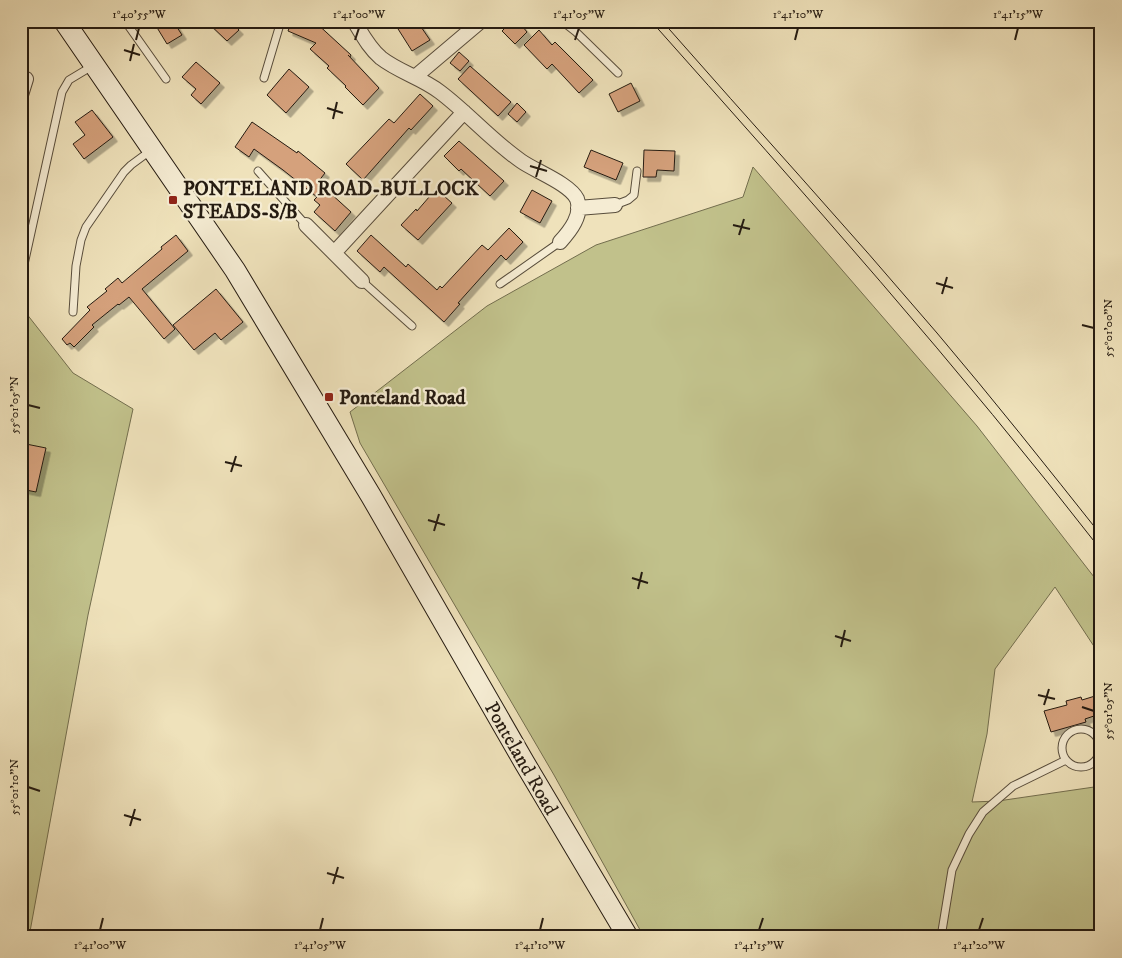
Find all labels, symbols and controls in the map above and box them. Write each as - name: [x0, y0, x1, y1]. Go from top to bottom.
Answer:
- text: 1°40'55"W: [112, 7, 167, 22]
- text: 1°41'00"W: [333, 7, 386, 22]
- text: 1°41'05"W: [553, 7, 606, 22]
- text: 1°41'10"W: [773, 7, 824, 22]
- text: 1°41'15"W: [993, 7, 1044, 22]
- place label: PONTELAND ROAD-BULLOCK STEADS-S/B: [183, 177, 480, 225]
- marker: PONTELAND ROAD-BULLOCK STEADS-S/B: [167, 194, 179, 206]
- text: 55°01'00"N: [1101, 299, 1116, 357]
- text: 55°01'05"N: [7, 376, 22, 434]
- place label: Ponteland Road: [339, 386, 467, 411]
- marker: Ponteland Road: [323, 391, 335, 403]
- text: 55°01'05"N: [1101, 682, 1116, 740]
- street label: Ponteland Road: [478, 698, 563, 820]
- text: 55°01'10"N: [7, 759, 22, 815]
- text: 1°41'00"W: [74, 938, 127, 953]
- text: 1°41'05"W: [294, 938, 347, 953]
- text: 1°41'10"W: [515, 938, 566, 953]
- text: 1°41'15"W: [734, 938, 785, 953]
- text: 1°41'20"W: [953, 938, 1006, 953]

